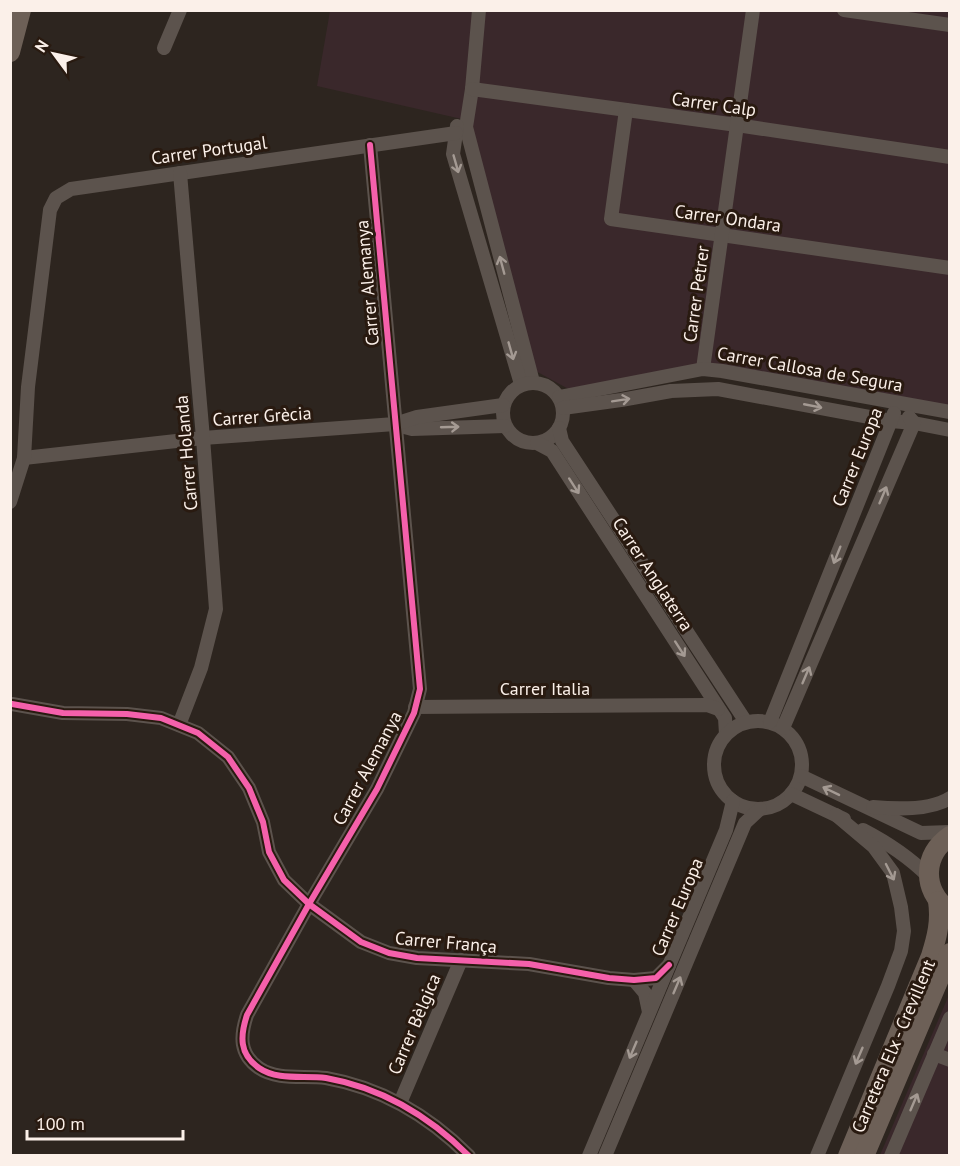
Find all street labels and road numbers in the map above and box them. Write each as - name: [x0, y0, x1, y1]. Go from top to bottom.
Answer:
- street label: Carrer Calp: [670, 87, 758, 121]
- street label: Carrer Portugal: [150, 130, 269, 170]
- street label: Carrer Ondara: [673, 199, 783, 237]
- street label: Carrer Alemanya: [350, 219, 384, 347]
- street label: Carrer Petrer: [678, 244, 714, 344]
- street label: Carrer Callosa de Segura: [715, 341, 905, 397]
- street label: Carrer Holanda: [170, 394, 202, 512]
- street label: Carrer Grècia: [212, 401, 312, 431]
- street label: Carrer Europa: [827, 404, 887, 510]
- street label: Carrer Anglaterra: [608, 513, 698, 635]
- street label: Carrer Italia: [500, 677, 590, 700]
- street label: Carrer Alemanya: [327, 707, 407, 829]
- street label: Carrer Europa: [646, 854, 708, 960]
- street label: Carrer França: [394, 926, 498, 958]
- street label: Carretera Elx - Crevillent: [846, 956, 940, 1136]
- street label: Carrer Bèlgica: [382, 970, 446, 1078]

